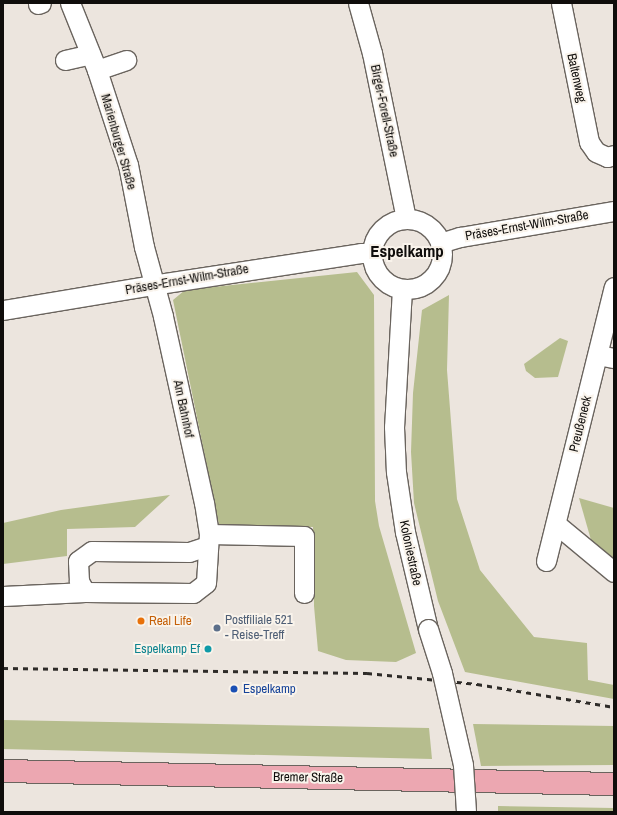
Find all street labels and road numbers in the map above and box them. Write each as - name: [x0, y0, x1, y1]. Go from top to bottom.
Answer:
- street label: Baltenweg: [563, 52, 589, 104]
- street label: Birger-Forell-Straße: [367, 63, 401, 159]
- street label: Marienburger Straße: [97, 92, 139, 192]
- street label: Präses-Ernst-Wilm-Straße: [464, 207, 590, 245]
- street label: Präses-Ernst-Wilm-Straße: [124, 261, 250, 299]
- street label: Am Bahnhof: [169, 379, 197, 439]
- street label: Preußeneck: [566, 394, 596, 454]
- street label: Koloniestraße: [395, 519, 425, 587]
- street label: Bremer Straße: [273, 770, 343, 786]

